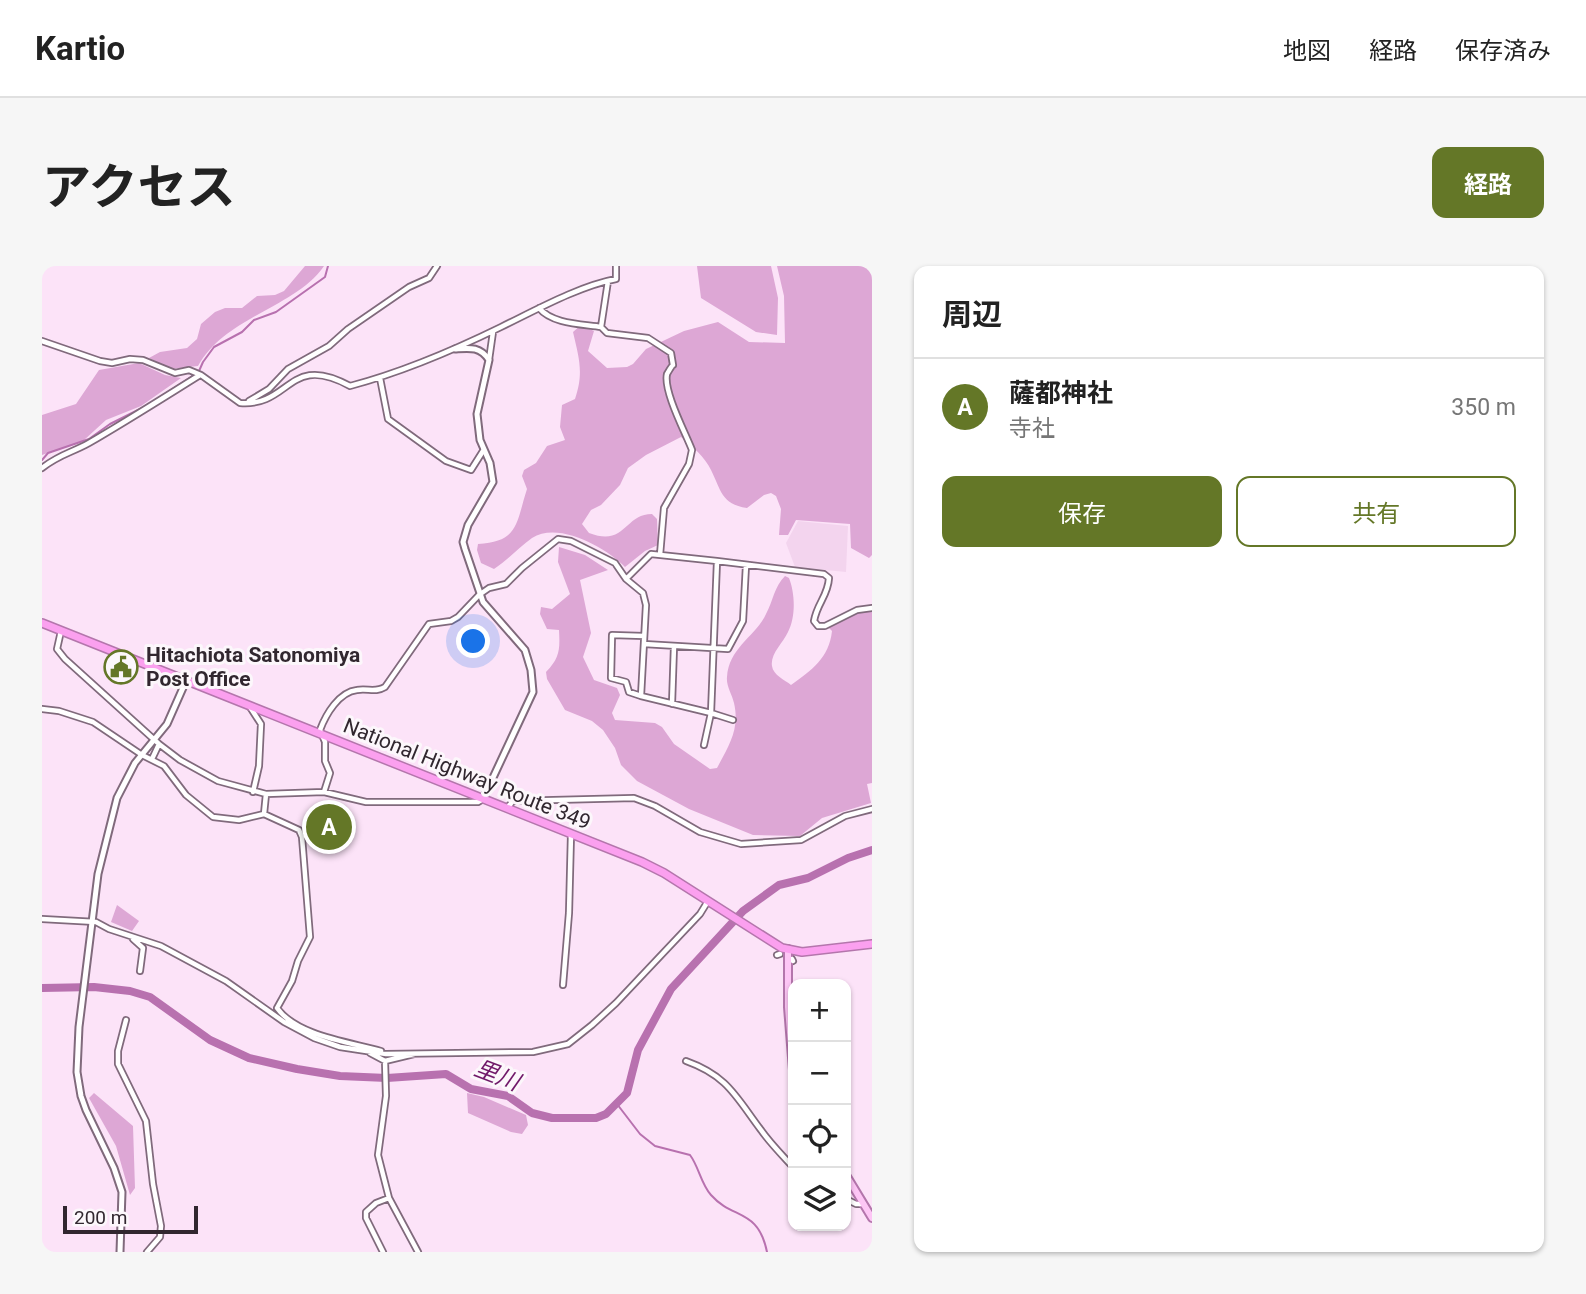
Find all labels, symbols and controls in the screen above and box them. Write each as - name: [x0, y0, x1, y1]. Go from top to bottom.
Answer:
- text: Kartio: [35, 29, 125, 68]
- text: 地図: [1283, 37, 1331, 65]
- text: 経路: [1369, 37, 1417, 65]
- text: 保存済み: [1455, 37, 1551, 65]
- button: 経路: [1432, 147, 1544, 218]
- text: アクセス: [42, 159, 236, 216]
- text: 周辺: [942, 297, 1002, 332]
- text: 薩都神社: [1009, 378, 1113, 408]
- text: A: [957, 394, 973, 421]
- text: 350 m: [1451, 394, 1516, 421]
- text: 寺社: [1009, 415, 1055, 442]
- button: 保存: [942, 476, 1222, 547]
- button: 共有: [1236, 476, 1516, 547]
- your location: [456, 624, 490, 658]
- place label: Hitachiota Satonomiya Post Office: [146, 643, 360, 691]
- public building icon: Hitachiota Satonomiya Post Office: [102, 648, 140, 686]
- street label: National Highway Route 349: [340, 713, 594, 835]
- pin: A: [306, 801, 352, 853]
- map controls: [788, 979, 851, 1231]
- button: +: [788, 979, 851, 1042]
- button: −: [788, 1042, 851, 1105]
- water label: 里川: [471, 1055, 526, 1097]
- button: locate: [788, 1105, 851, 1168]
- button: layers: [788, 1168, 851, 1231]
- scale bar: [63, 1203, 198, 1235]
- text: 200 m: [74, 1206, 127, 1229]

